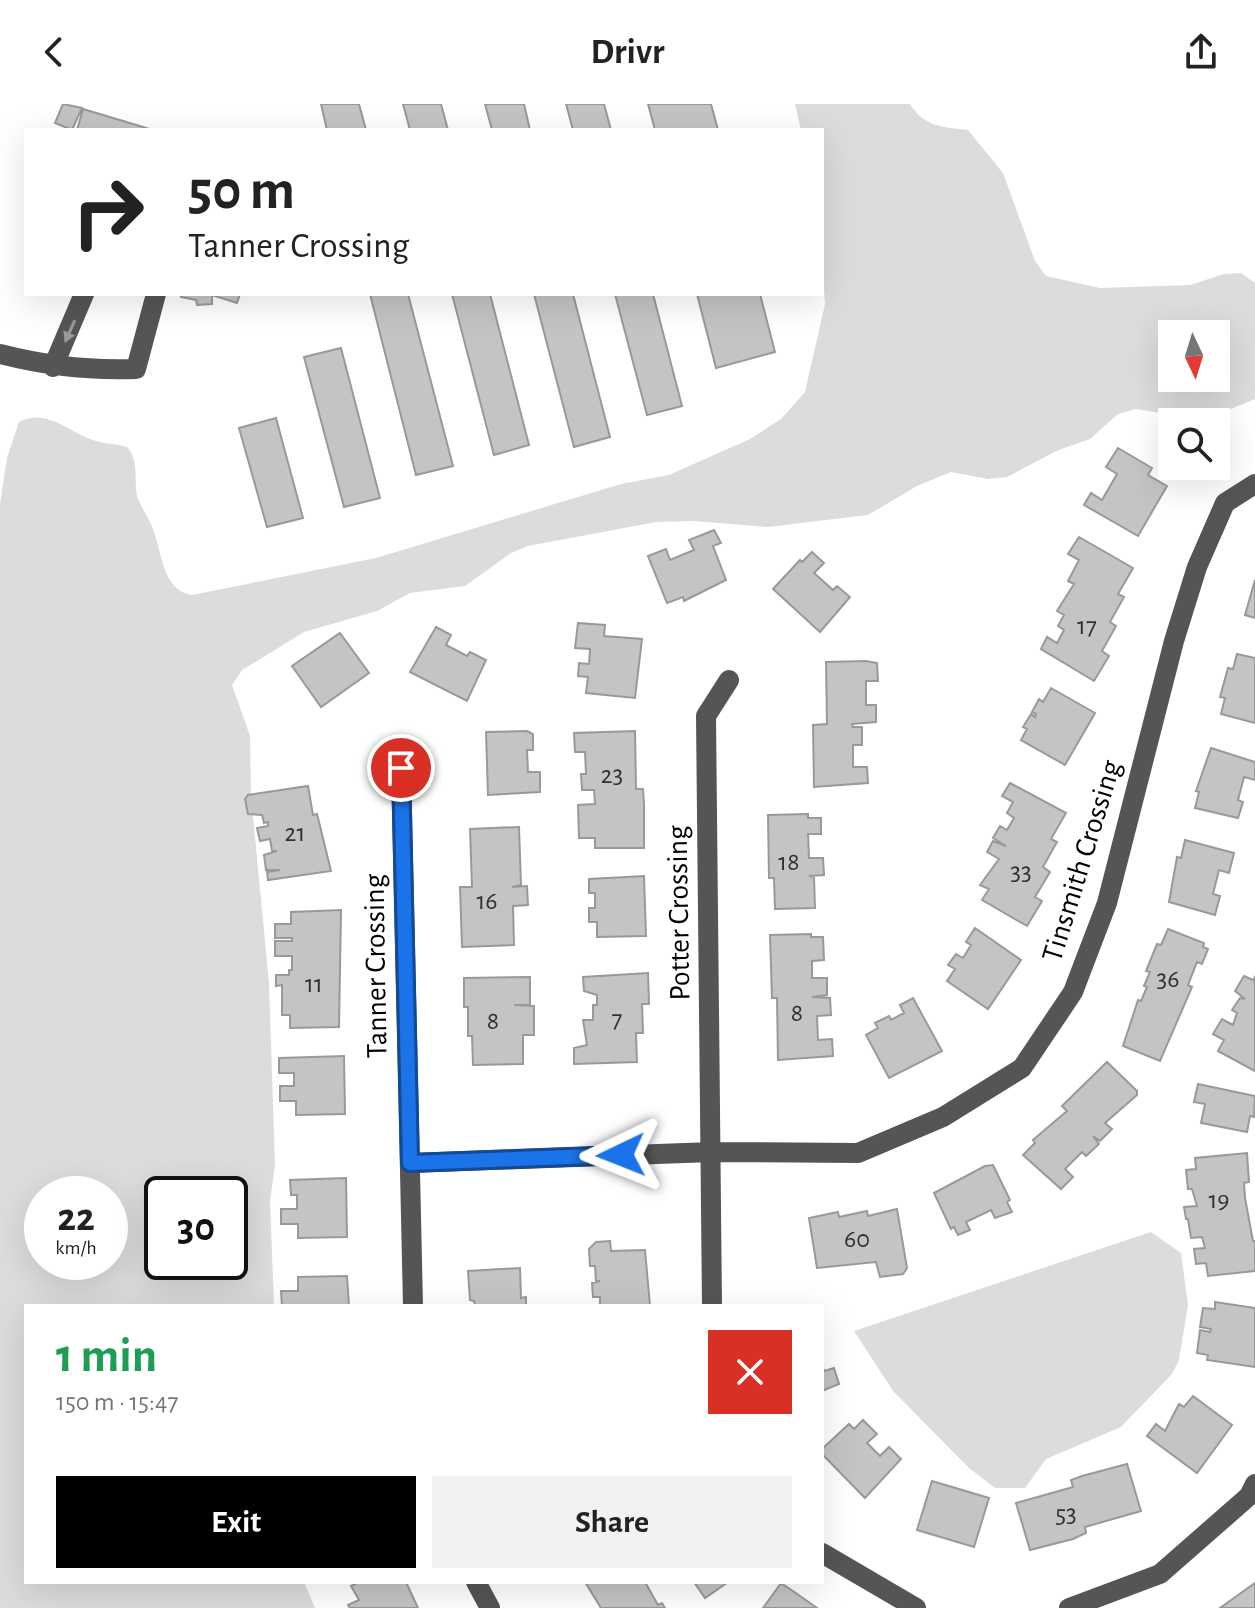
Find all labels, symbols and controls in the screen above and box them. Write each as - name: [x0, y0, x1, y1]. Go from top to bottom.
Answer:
- icon: back: [32, 30, 76, 74]
- icon: share: [1179, 30, 1223, 74]
- text: Drivr: [591, 34, 664, 70]
- icon: right: [56, 160, 160, 264]
- text: 50 m: [188, 163, 295, 219]
- text: Tanner Crossing: [188, 228, 409, 264]
- one-way arrow: [63, 319, 76, 343]
- north arrow: [1158, 320, 1230, 392]
- map controls: [1158, 320, 1230, 480]
- button: search: [1158, 408, 1230, 480]
- house number: 17: [1077, 613, 1097, 639]
- pin: [367, 734, 435, 802]
- icon: arrive: [379, 746, 423, 790]
- street label: Tinsmith Crossing: [1037, 756, 1127, 965]
- house number: 23: [601, 762, 623, 788]
- house number: 21: [285, 820, 305, 846]
- street label: Potter Crossing: [662, 825, 696, 1001]
- house number: 18: [778, 849, 800, 875]
- house number: 33: [1010, 859, 1032, 885]
- street label: Tanner Crossing: [359, 873, 393, 1058]
- house number: 16: [476, 888, 498, 914]
- house number: 36: [1157, 966, 1179, 992]
- house number: 11: [305, 971, 323, 997]
- house number: 8: [791, 1000, 803, 1026]
- house number: 7: [612, 1006, 623, 1032]
- house number: 8: [487, 1008, 499, 1034]
- position arrow: [579, 1113, 663, 1197]
- speed limit sign: 30: [144, 1176, 248, 1280]
- house number: 19: [1208, 1187, 1230, 1213]
- text: 22: [57, 1198, 95, 1238]
- house number: 60: [844, 1226, 870, 1252]
- text: km/h: [55, 1238, 97, 1258]
- button: close: [708, 1330, 792, 1414]
- text: 1 min: [56, 1333, 157, 1381]
- text: 150 m · 15:47: [56, 1389, 178, 1415]
- button: Exit: [56, 1476, 416, 1568]
- button: Share: [432, 1476, 792, 1568]
- house number: 53: [1055, 1501, 1077, 1527]

